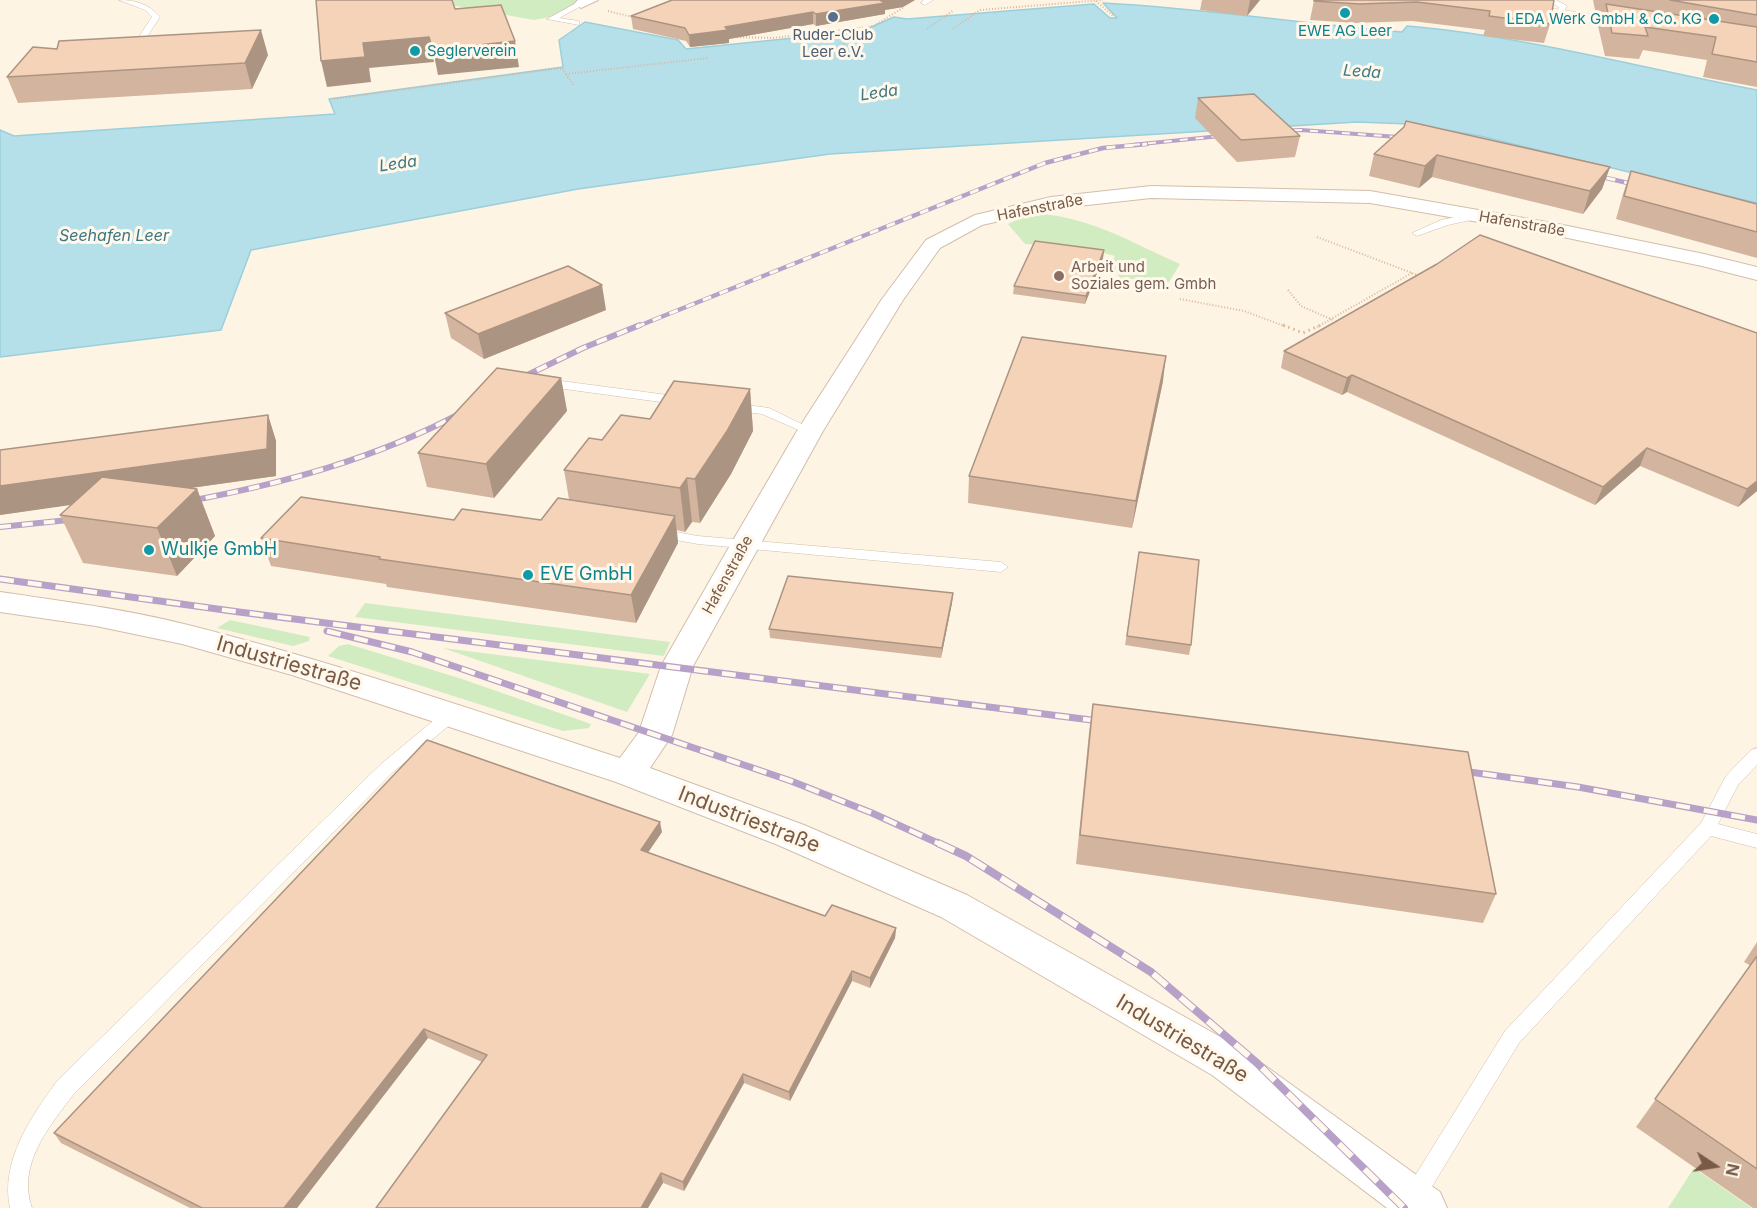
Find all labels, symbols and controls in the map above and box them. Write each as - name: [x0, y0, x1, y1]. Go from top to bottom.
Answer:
- marker: EWE AG Leer: [1338, 6, 1352, 20]
- marker: Ruder-Club Leer e.V.: [826, 10, 840, 24]
- place label: LEDA Werk GmbH & Co. KG: [1507, 10, 1702, 28]
- marker: LEDA Werk GmbH & Co. KG: [1707, 12, 1721, 26]
- place label: EWE AG Leer: [1298, 22, 1392, 40]
- place label: Ruder-Club Leer e.V.: [792, 26, 874, 61]
- place label: Seglerverein: [427, 42, 516, 60]
- marker: Seglerverein: [408, 44, 422, 58]
- water label: Leda: [1342, 61, 1382, 83]
- water label: Leda: [859, 81, 899, 105]
- water label: Leda: [378, 152, 418, 176]
- street label: Hafenstraße: [995, 191, 1085, 225]
- street label: Hafenstraße: [1478, 208, 1566, 240]
- water label: Seehafen Leer: [59, 226, 169, 246]
- place label: Arbeit und Soziales gem. Gmbh: [1071, 258, 1216, 293]
- marker: Arbeit und Soziales gem. Gmbh: [1052, 269, 1066, 283]
- street label: Hafenstraße: [699, 533, 757, 617]
- place label: Wulkje GmbH: [161, 539, 277, 561]
- marker: Wulkje GmbH: [142, 543, 156, 557]
- place label: EVE GmbH: [540, 564, 633, 586]
- marker: EVE GmbH: [521, 568, 535, 582]
- street label: Industriestraße: [214, 631, 364, 697]
- street label: Industriestraße: [675, 781, 823, 859]
- street label: Industriestraße: [1111, 990, 1253, 1088]
- north arrow: [1685, 1136, 1745, 1196]
- text: N: [1722, 1162, 1744, 1178]

